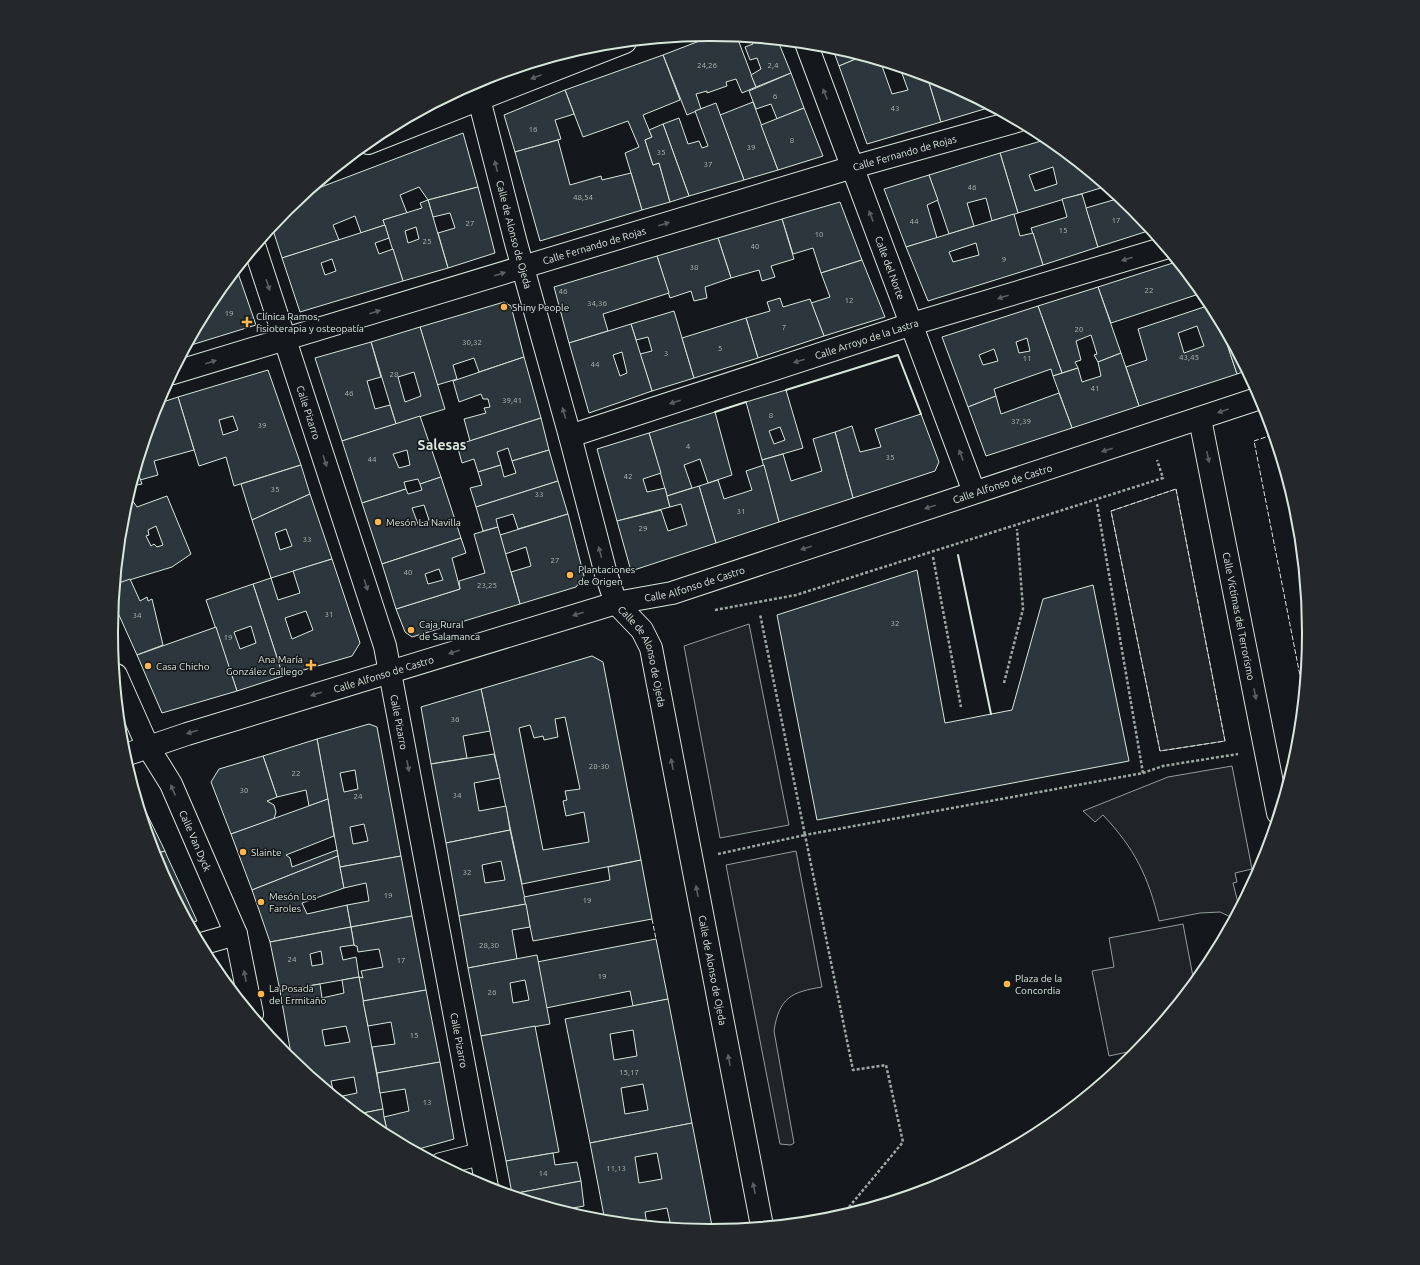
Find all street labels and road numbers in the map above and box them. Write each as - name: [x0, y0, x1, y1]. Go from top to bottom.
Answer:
- street label: Calle Fernando de Rojas: [851, 133, 958, 172]
- street label: Calle de Alonso de Ojeda: [495, 179, 534, 290]
- street label: Calle Fernando de Rojas: [541, 225, 647, 266]
- street label: Calle del Norte: [873, 235, 907, 301]
- street label: Calle Arroyo de la Lastra: [813, 317, 920, 361]
- street label: Calle Pizarro: [295, 384, 323, 441]
- street label: Calle Alfonso de Castro: [951, 462, 1054, 505]
- street label: Calle Víctimas del Terrorismo: [1221, 551, 1257, 681]
- street label: Calle Alfonso de Castro: [643, 564, 746, 603]
- street label: Calle de Alonso de Ojeda: [616, 603, 668, 708]
- street label: Calle Alfonso de Castro: [332, 653, 435, 694]
- street label: Calle Pizarro: [389, 693, 410, 751]
- street label: Calle Van Dyck: [177, 808, 214, 873]
- street label: Calle de Alonso de Ojeda: [697, 914, 729, 1026]
- street label: Calle Pizarro: [449, 1012, 470, 1069]

